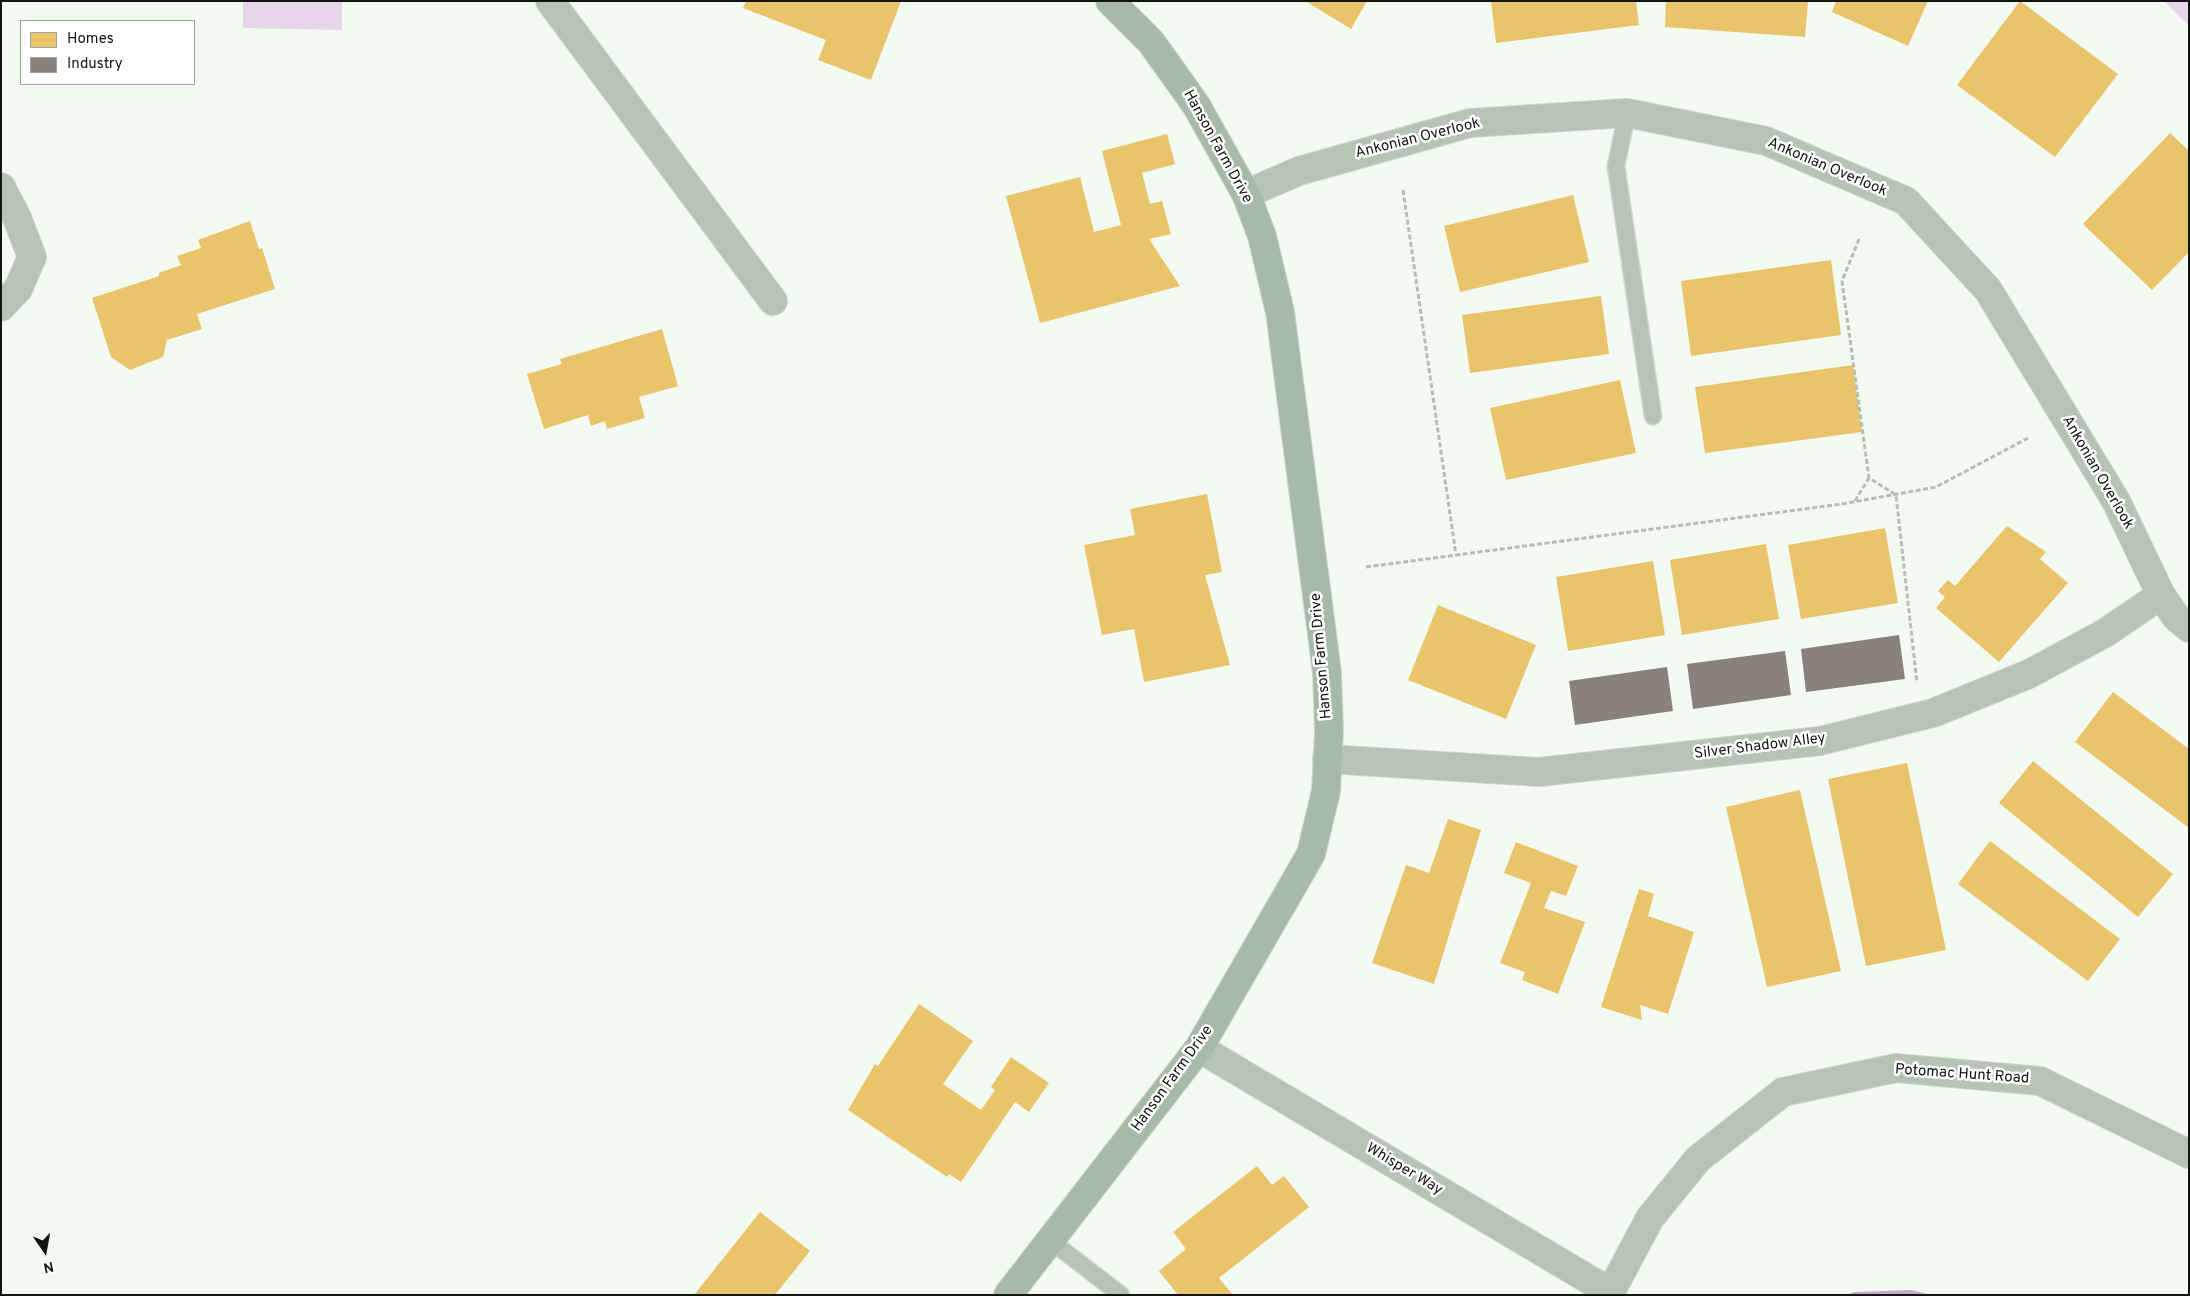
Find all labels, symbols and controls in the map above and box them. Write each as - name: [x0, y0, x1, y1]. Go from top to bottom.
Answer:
- legend: [20, 20, 195, 85]
- text: Homes: [67, 30, 114, 49]
- text: Industry: [67, 55, 123, 74]
- street label: Hanson Farm Drive: [1178, 87, 1256, 207]
- street label: Ankonian Overlook: [1354, 115, 1482, 163]
- street label: Ankonian Overlook: [1765, 135, 1889, 201]
- street label: Ankonian Overlook: [2057, 413, 2137, 533]
- street label: Hanson Farm Drive: [1308, 592, 1336, 720]
- street label: Silver Shadow Alley: [1693, 730, 1827, 764]
- street label: Hanson Farm Drive: [1129, 1023, 1217, 1135]
- street label: Potomac Hunt Road: [1894, 1061, 2030, 1089]
- street label: Whisper Way: [1362, 1140, 1446, 1200]
- north arrow: [20, 1226, 70, 1276]
- text: N: [42, 1257, 55, 1276]

